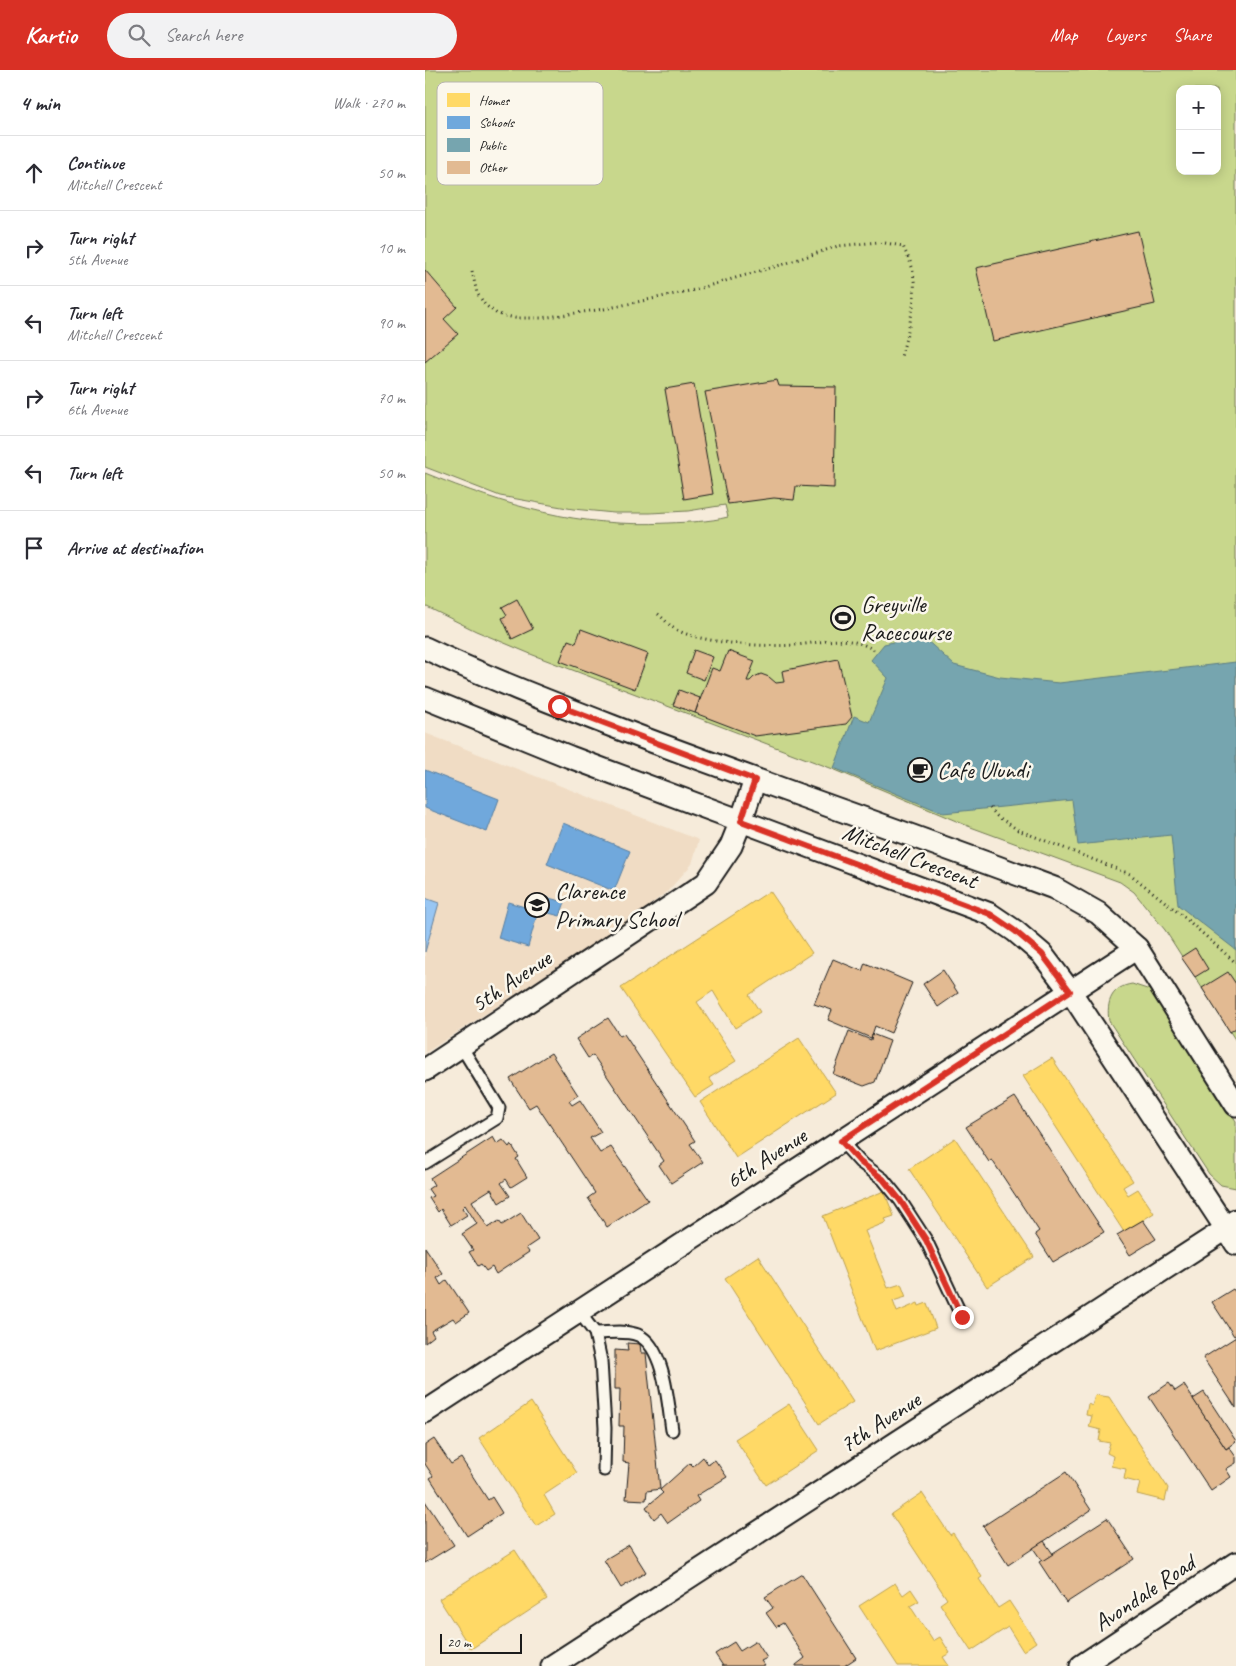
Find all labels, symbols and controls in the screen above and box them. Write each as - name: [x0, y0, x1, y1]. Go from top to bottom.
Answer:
- search box: [107, 13, 457, 58]
- text: Kartio: [25, 20, 77, 50]
- icon: search: [125, 21, 153, 49]
- text: Search here: [165, 23, 242, 47]
- text: Map: [1050, 24, 1078, 46]
- text: Layers: [1106, 24, 1145, 46]
- text: Share: [1173, 24, 1211, 46]
- legend: [437, 82, 603, 185]
- map controls: [1176, 85, 1221, 175]
- button: +: [1176, 85, 1221, 130]
- text: 4 min: [20, 90, 60, 116]
- text: Homes: [479, 92, 510, 109]
- text: Walk · 270 m: [333, 93, 405, 113]
- text: Schools: [479, 114, 515, 131]
- button: −: [1176, 130, 1221, 175]
- text: Public: [479, 137, 507, 154]
- text: Continue: [67, 151, 124, 175]
- icon: ahead: [20, 159, 48, 187]
- text: Other: [479, 159, 508, 176]
- text: 50 m: [378, 163, 405, 183]
- text: Mitchell Crescent: [67, 175, 162, 195]
- text: Turn right: [67, 226, 134, 250]
- icon: right: [20, 234, 48, 262]
- text: 10 m: [378, 238, 405, 258]
- text: 5th Avenue: [67, 250, 127, 270]
- text: Turn left: [67, 301, 122, 325]
- icon: left: [20, 309, 48, 337]
- text: 90 m: [378, 313, 405, 333]
- text: Mitchell Crescent: [67, 325, 162, 345]
- text: Turn right: [67, 376, 134, 400]
- icon: right: [20, 384, 48, 412]
- text: 70 m: [378, 388, 405, 408]
- text: 6th Avenue: [67, 400, 127, 420]
- icon: left: [20, 459, 48, 487]
- text: Turn left: [67, 461, 122, 485]
- text: 50 m: [378, 463, 405, 483]
- icon: arrive: [20, 534, 48, 562]
- text: Arrive at destination: [67, 536, 203, 560]
- place label: Greyville Racecourse: [861, 589, 953, 647]
- sports icon: Greyville Racecourse: [830, 605, 856, 631]
- route start: [548, 695, 571, 718]
- place label: Cafe Ulundi: [937, 755, 1031, 785]
- cafe icon: Cafe Ulundi: [907, 757, 933, 783]
- street label: Mitchell Crescent: [838, 817, 984, 896]
- place label: Clarence Primary School: [555, 876, 682, 934]
- school or university icon: Clarence Primary School: [524, 892, 550, 918]
- street label: 5th Avenue: [465, 942, 559, 1019]
- street label: 6th Avenue: [720, 1120, 814, 1195]
- route end: [951, 1306, 974, 1329]
- street label: 7th Avenue: [834, 1384, 928, 1459]
- street label: Avondale Road: [1088, 1546, 1203, 1638]
- scale bar: [440, 1631, 523, 1654]
- text: 20 m: [447, 1634, 471, 1651]

